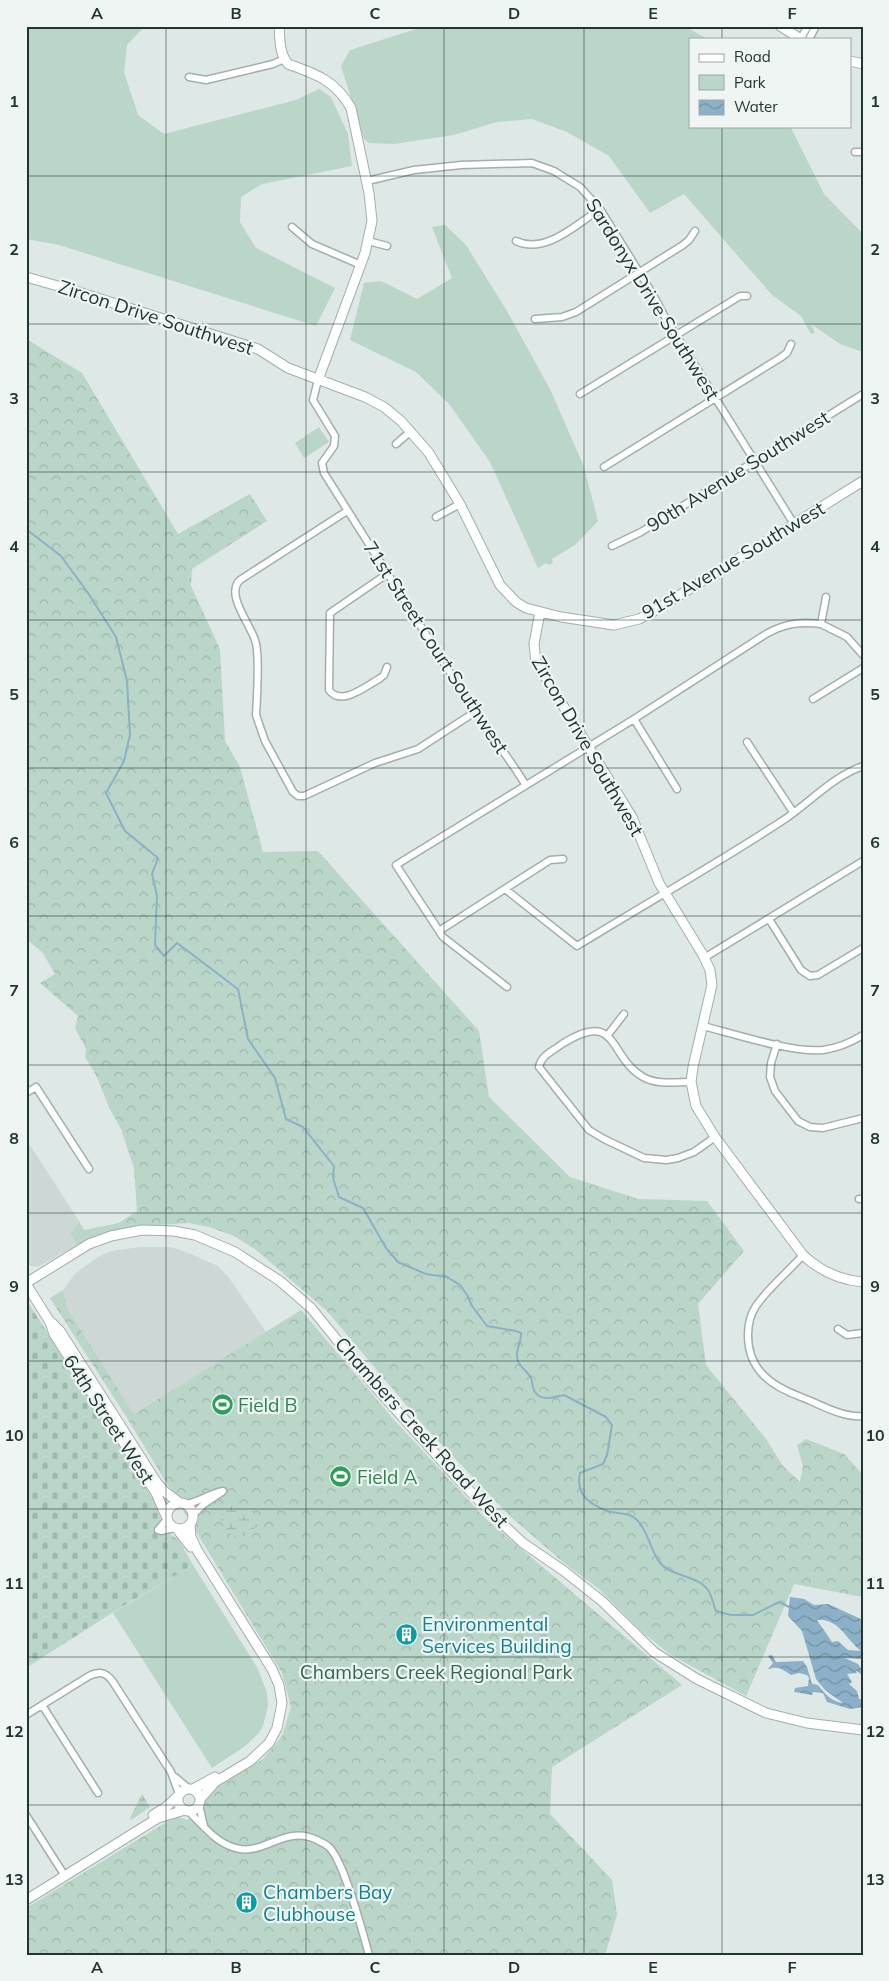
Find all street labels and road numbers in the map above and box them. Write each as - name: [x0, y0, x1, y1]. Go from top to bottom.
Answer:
- street label: Sardonyx Drive Southwest: [581, 194, 725, 405]
- street label: Zircon Drive Southwest: [55, 274, 257, 360]
- street label: 90th Avenue Southwest: [642, 405, 834, 537]
- street label: 91st Avenue Southwest: [637, 496, 829, 624]
- street label: 71st Street Court Southwest: [358, 536, 514, 758]
- street label: Zircon Drive Southwest: [527, 652, 649, 840]
- street label: Chambers Creek Road West: [330, 1332, 514, 1533]
- street label: 64th Street West: [58, 1350, 160, 1488]

